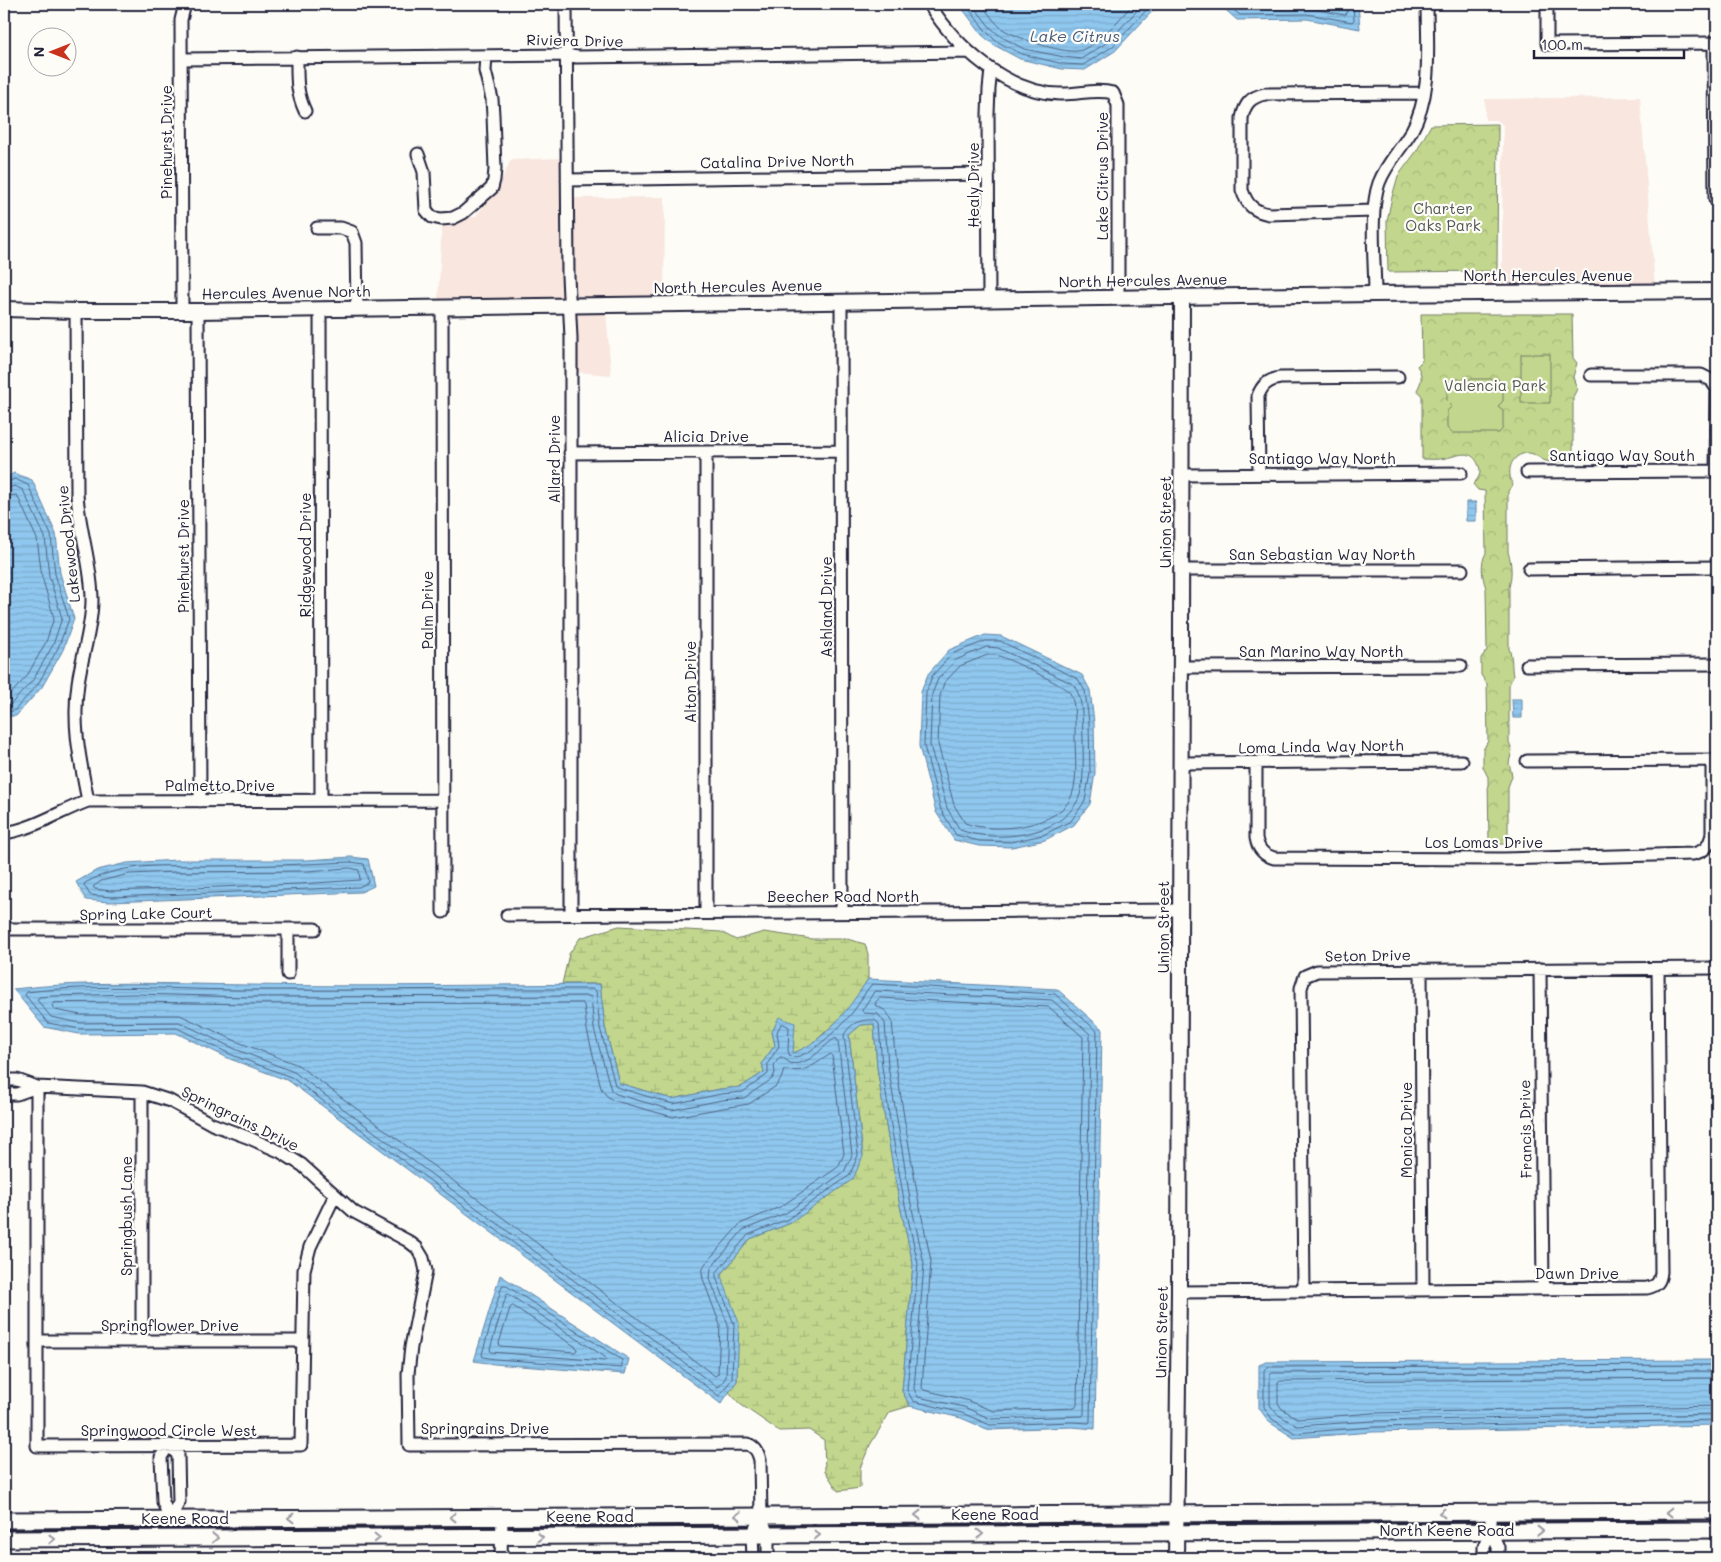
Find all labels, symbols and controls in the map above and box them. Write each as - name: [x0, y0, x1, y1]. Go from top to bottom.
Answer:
- water label: Lake Citrus: [1030, 25, 1120, 46]
- north arrow: [28, 28, 78, 78]
- scale bar: [1534, 28, 1684, 60]
- street label: Riviera Drive: [526, 29, 624, 51]
- text: 100 m: [1541, 34, 1583, 54]
- text: N: [29, 47, 48, 57]
- street label: Pinehurst Drive: [156, 85, 176, 199]
- street label: Lake Citrus Drive: [1092, 112, 1112, 240]
- street label: Healy Drive: [963, 142, 983, 228]
- street label: Catalina Drive North: [700, 150, 854, 172]
- park label: Charter Oaks Park: [1405, 198, 1481, 235]
- street label: North Hercules Avenue: [1464, 265, 1632, 285]
- street label: North Hercules Avenue: [1058, 269, 1228, 291]
- street label: North Hercules Avenue: [653, 275, 823, 297]
- street label: Hercules Avenue North: [201, 281, 371, 303]
- park label: Valencia Park: [1444, 375, 1546, 395]
- street label: Allard Drive: [544, 415, 564, 503]
- street label: Alicia Drive: [663, 426, 749, 446]
- street label: Santiago Way South: [1550, 445, 1694, 465]
- street label: Santiago Way North: [1249, 448, 1395, 468]
- street label: Union Street: [1155, 476, 1175, 568]
- street label: Lakewood Drive: [52, 484, 84, 604]
- street label: Ridgewood Drive: [295, 492, 315, 618]
- street label: Pinehurst Drive: [173, 499, 193, 613]
- street label: San Sebastian Way North: [1229, 544, 1415, 564]
- street label: Ashland Drive: [816, 556, 836, 658]
- street label: Palm Drive: [417, 571, 437, 649]
- street label: Alton Drive: [680, 641, 700, 723]
- street label: San Marino Way North: [1239, 641, 1403, 661]
- street label: Loma Linda Way North: [1238, 735, 1404, 757]
- street label: Palmetto Drive: [165, 775, 275, 795]
- street label: Los Lomas Drive: [1425, 832, 1543, 852]
- street label: Union Street: [1153, 881, 1173, 973]
- street label: Beecher Road North: [767, 886, 919, 906]
- street label: Spring Lake Court: [79, 902, 213, 924]
- street label: Seton Drive: [1325, 944, 1411, 966]
- street label: Francis Drive: [1514, 1079, 1536, 1179]
- street label: Springrains Drive: [178, 1081, 302, 1155]
- street label: Monica Drive: [1396, 1082, 1416, 1178]
- street label: Springbush Lane: [116, 1156, 136, 1276]
- street label: Dawn Drive: [1535, 1263, 1619, 1283]
- street label: Union Street: [1150, 1285, 1172, 1378]
- street label: Springflower Drive: [101, 1315, 239, 1335]
- street label: Springrains Drive: [421, 1418, 549, 1438]
- street label: Springwood Circle West: [81, 1420, 257, 1440]
- street label: Keene Road: [951, 1504, 1039, 1524]
- street label: Keene Road: [546, 1506, 634, 1526]
- one-way arrow: [1664, 1507, 1672, 1517]
- street label: Keene Road: [141, 1508, 229, 1528]
- one-way arrow: [1438, 1508, 1446, 1518]
- one-way arrow: [913, 1510, 921, 1520]
- one-way arrow: [733, 1511, 741, 1521]
- one-way arrow: [449, 1512, 456, 1522]
- one-way arrow: [286, 1513, 294, 1523]
- street label: North Keene Road: [1380, 1520, 1514, 1540]
- one-way arrow: [1536, 1526, 1544, 1536]
- one-way arrow: [976, 1529, 984, 1539]
- one-way arrow: [814, 1530, 821, 1540]
- one-way arrow: [536, 1532, 544, 1542]
- one-way arrow: [212, 1533, 219, 1543]
- one-way arrow: [374, 1533, 382, 1543]
- one-way arrow: [49, 1534, 57, 1544]

